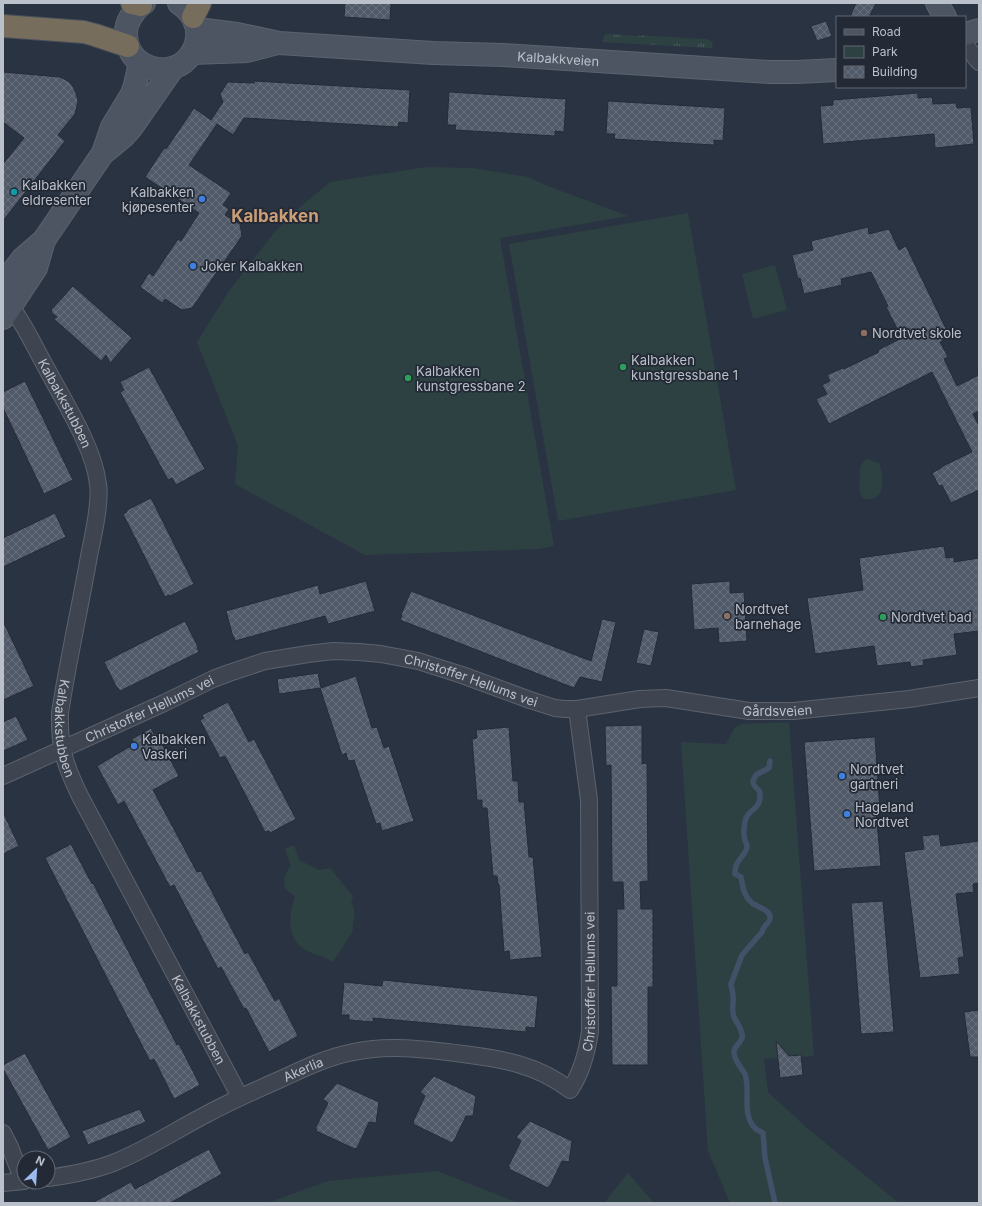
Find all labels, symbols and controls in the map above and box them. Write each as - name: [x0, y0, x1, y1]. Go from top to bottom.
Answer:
- legend: [836, 16, 966, 88]
- text: Road: [872, 24, 901, 39]
- text: Park: [872, 44, 898, 59]
- street label: Kalbakkveien: [517, 48, 600, 69]
- text: Building: [872, 64, 917, 79]
- place label: Kalbakken eldresenter: [22, 177, 92, 208]
- place label: Kalbakken kjøpesenter: [122, 184, 194, 215]
- marker: Kalbakken eldresenter: [9, 187, 19, 197]
- marker: Kalbakken kjøpesenter: [197, 194, 207, 204]
- district label: Kalbakken: [231, 206, 319, 226]
- place label: Joker Kalbakken: [201, 258, 303, 274]
- marker: Joker Kalbakken: [188, 261, 198, 271]
- place label: Nordtvet skole: [872, 325, 962, 341]
- marker: Nordtvet skole: [859, 328, 869, 338]
- place label: Kalbakken kunstgressbane 1: [631, 352, 738, 383]
- street label: Kalbakkstubben: [35, 356, 95, 450]
- marker: Kalbakken kunstgressbane 1: [618, 362, 628, 372]
- place label: Kalbakken kunstgressbane 2: [416, 363, 526, 394]
- marker: Kalbakken kunstgressbane 2: [403, 373, 413, 383]
- place label: Nordtvet barnehage: [735, 601, 801, 632]
- place label: Nordtvet bad: [891, 609, 972, 625]
- marker: Nordtvet barnehage: [722, 611, 732, 621]
- marker: Nordtvet bad: [878, 612, 888, 622]
- street label: Christoffer Hellums vei: [403, 651, 540, 710]
- street label: Christoffer Hellums vei: [82, 672, 216, 746]
- street label: Kalbakkstubben: [52, 678, 78, 779]
- street label: Gårdsveien: [741, 701, 813, 719]
- place label: Kalbakken Vaskeri: [142, 731, 206, 762]
- marker: Kalbakken Vaskeri: [129, 741, 139, 751]
- place label: Nordtvet gartneri: [850, 761, 904, 792]
- marker: Nordtvet gartneri: [837, 771, 847, 781]
- place label: Hageland Nordtvet: [855, 799, 914, 830]
- marker: Hageland Nordtvet: [842, 809, 852, 819]
- street label: Christoffer Hellums vei: [579, 912, 598, 1053]
- street label: Kalbakkstubben: [169, 972, 229, 1067]
- street label: Akerlia: [280, 1053, 325, 1085]
- north arrow: [16, 1150, 56, 1190]
- text: N: [33, 1153, 47, 1169]

